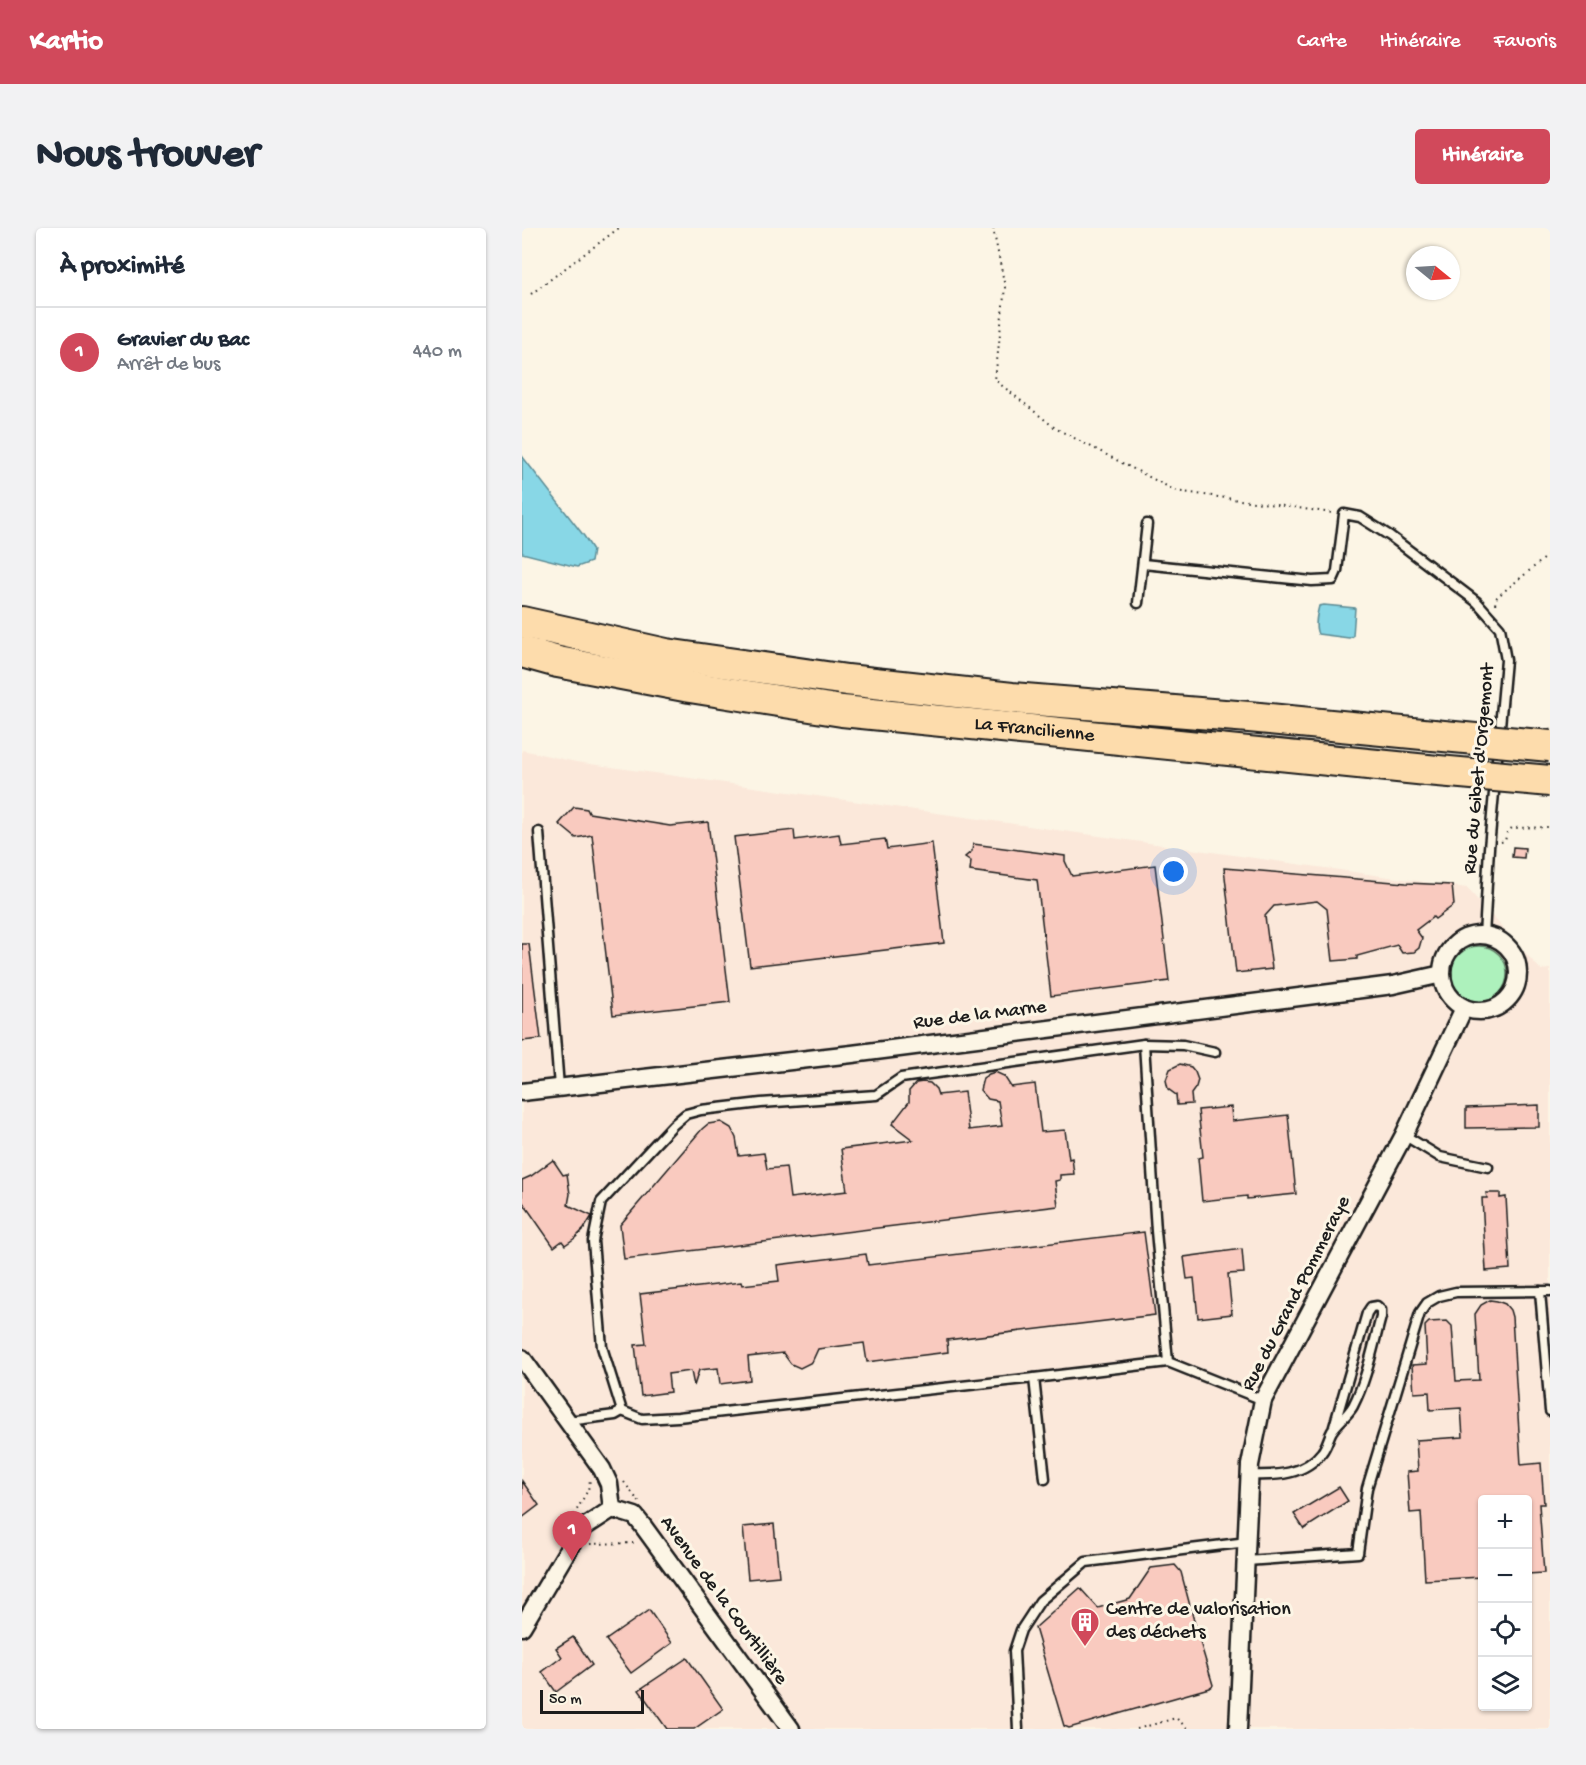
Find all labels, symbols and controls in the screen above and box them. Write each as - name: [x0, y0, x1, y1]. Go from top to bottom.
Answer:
- text: Kartio: [30, 26, 103, 59]
- text: Carte: [1297, 30, 1347, 55]
- text: Itinéraire: [1380, 30, 1461, 55]
- text: Favoris: [1494, 30, 1556, 55]
- button: Itinéraire: [1415, 129, 1550, 184]
- text: Nous trouver: [36, 132, 259, 181]
- north arrow: [1406, 246, 1460, 300]
- text: À proximité: [60, 252, 184, 283]
- text: Gravier du Bac: [117, 328, 249, 354]
- text: 1: [75, 341, 84, 364]
- text: 440 m: [413, 341, 462, 364]
- text: Arrêt de bus: [117, 354, 220, 377]
- street label: Rue du Gibet d'Orgemont: [1459, 661, 1501, 875]
- street label: La Francilienne: [973, 713, 1096, 748]
- your location: [1159, 857, 1188, 886]
- street label: Rue de la Marne: [912, 996, 1048, 1036]
- street label: Rue du Grand Pommeraye: [1238, 1192, 1357, 1395]
- map controls: [1478, 1495, 1532, 1711]
- button: +: [1478, 1495, 1532, 1549]
- pin: 1: [553, 1512, 592, 1561]
- street label: Avenue de la Courtillière: [654, 1512, 792, 1690]
- button: −: [1478, 1549, 1532, 1603]
- place label: Centre de valorisation des déchets: [1106, 1599, 1291, 1645]
- button: locate: [1478, 1603, 1532, 1657]
- building icon: Centre de valorisation des déchets: [1069, 1606, 1101, 1648]
- button: layers: [1478, 1657, 1532, 1711]
- scale bar: [540, 1687, 644, 1714]
- text: 50 m: [549, 1691, 582, 1710]

